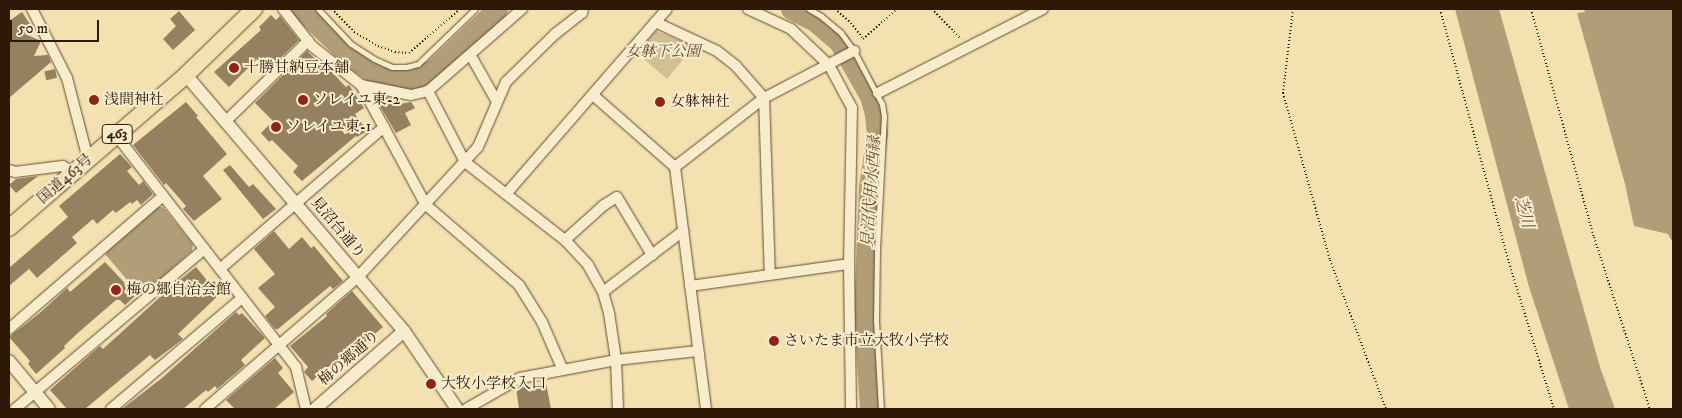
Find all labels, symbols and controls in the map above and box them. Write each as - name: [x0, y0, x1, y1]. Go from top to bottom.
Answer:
- scale bar: [12, 10, 101, 42]
- text: 50 m: [18, 19, 48, 38]
- park label: 女躰下公園: [626, 43, 700, 61]
- place label: 十勝甘納豆本舗: [244, 59, 349, 77]
- marker: 十勝甘納豆本舗: [228, 62, 240, 74]
- place label: 浅間神社: [104, 91, 164, 109]
- place label: ソレイユ東-2: [313, 91, 401, 109]
- place label: 女躰神社: [670, 93, 730, 111]
- marker: 浅間神社: [88, 94, 100, 106]
- marker: ソレイユ東-2: [297, 94, 309, 106]
- marker: 女躰神社: [654, 96, 666, 108]
- place label: ソレイユ東-1: [286, 118, 373, 136]
- marker: ソレイユ東-1: [270, 121, 282, 133]
- road number: 463: [101, 122, 133, 146]
- water label: 見沼代用水西縁: [858, 135, 884, 249]
- street label: 国道463号: [34, 150, 96, 208]
- street label: 見沼台通り: [307, 193, 369, 263]
- water label: 芝川: [1511, 194, 1537, 230]
- place label: 梅の郷自治会館: [126, 281, 231, 299]
- marker: 梅の郷自治会館: [110, 284, 122, 296]
- street label: 梅の郷通り: [315, 327, 383, 389]
- place label: さいたま市立大牧小学校: [784, 332, 949, 350]
- marker: さいたま市立大牧小学校: [768, 335, 780, 347]
- place label: 大牧小学校入口: [441, 375, 546, 393]
- marker: 大牧小学校入口: [425, 378, 437, 390]

